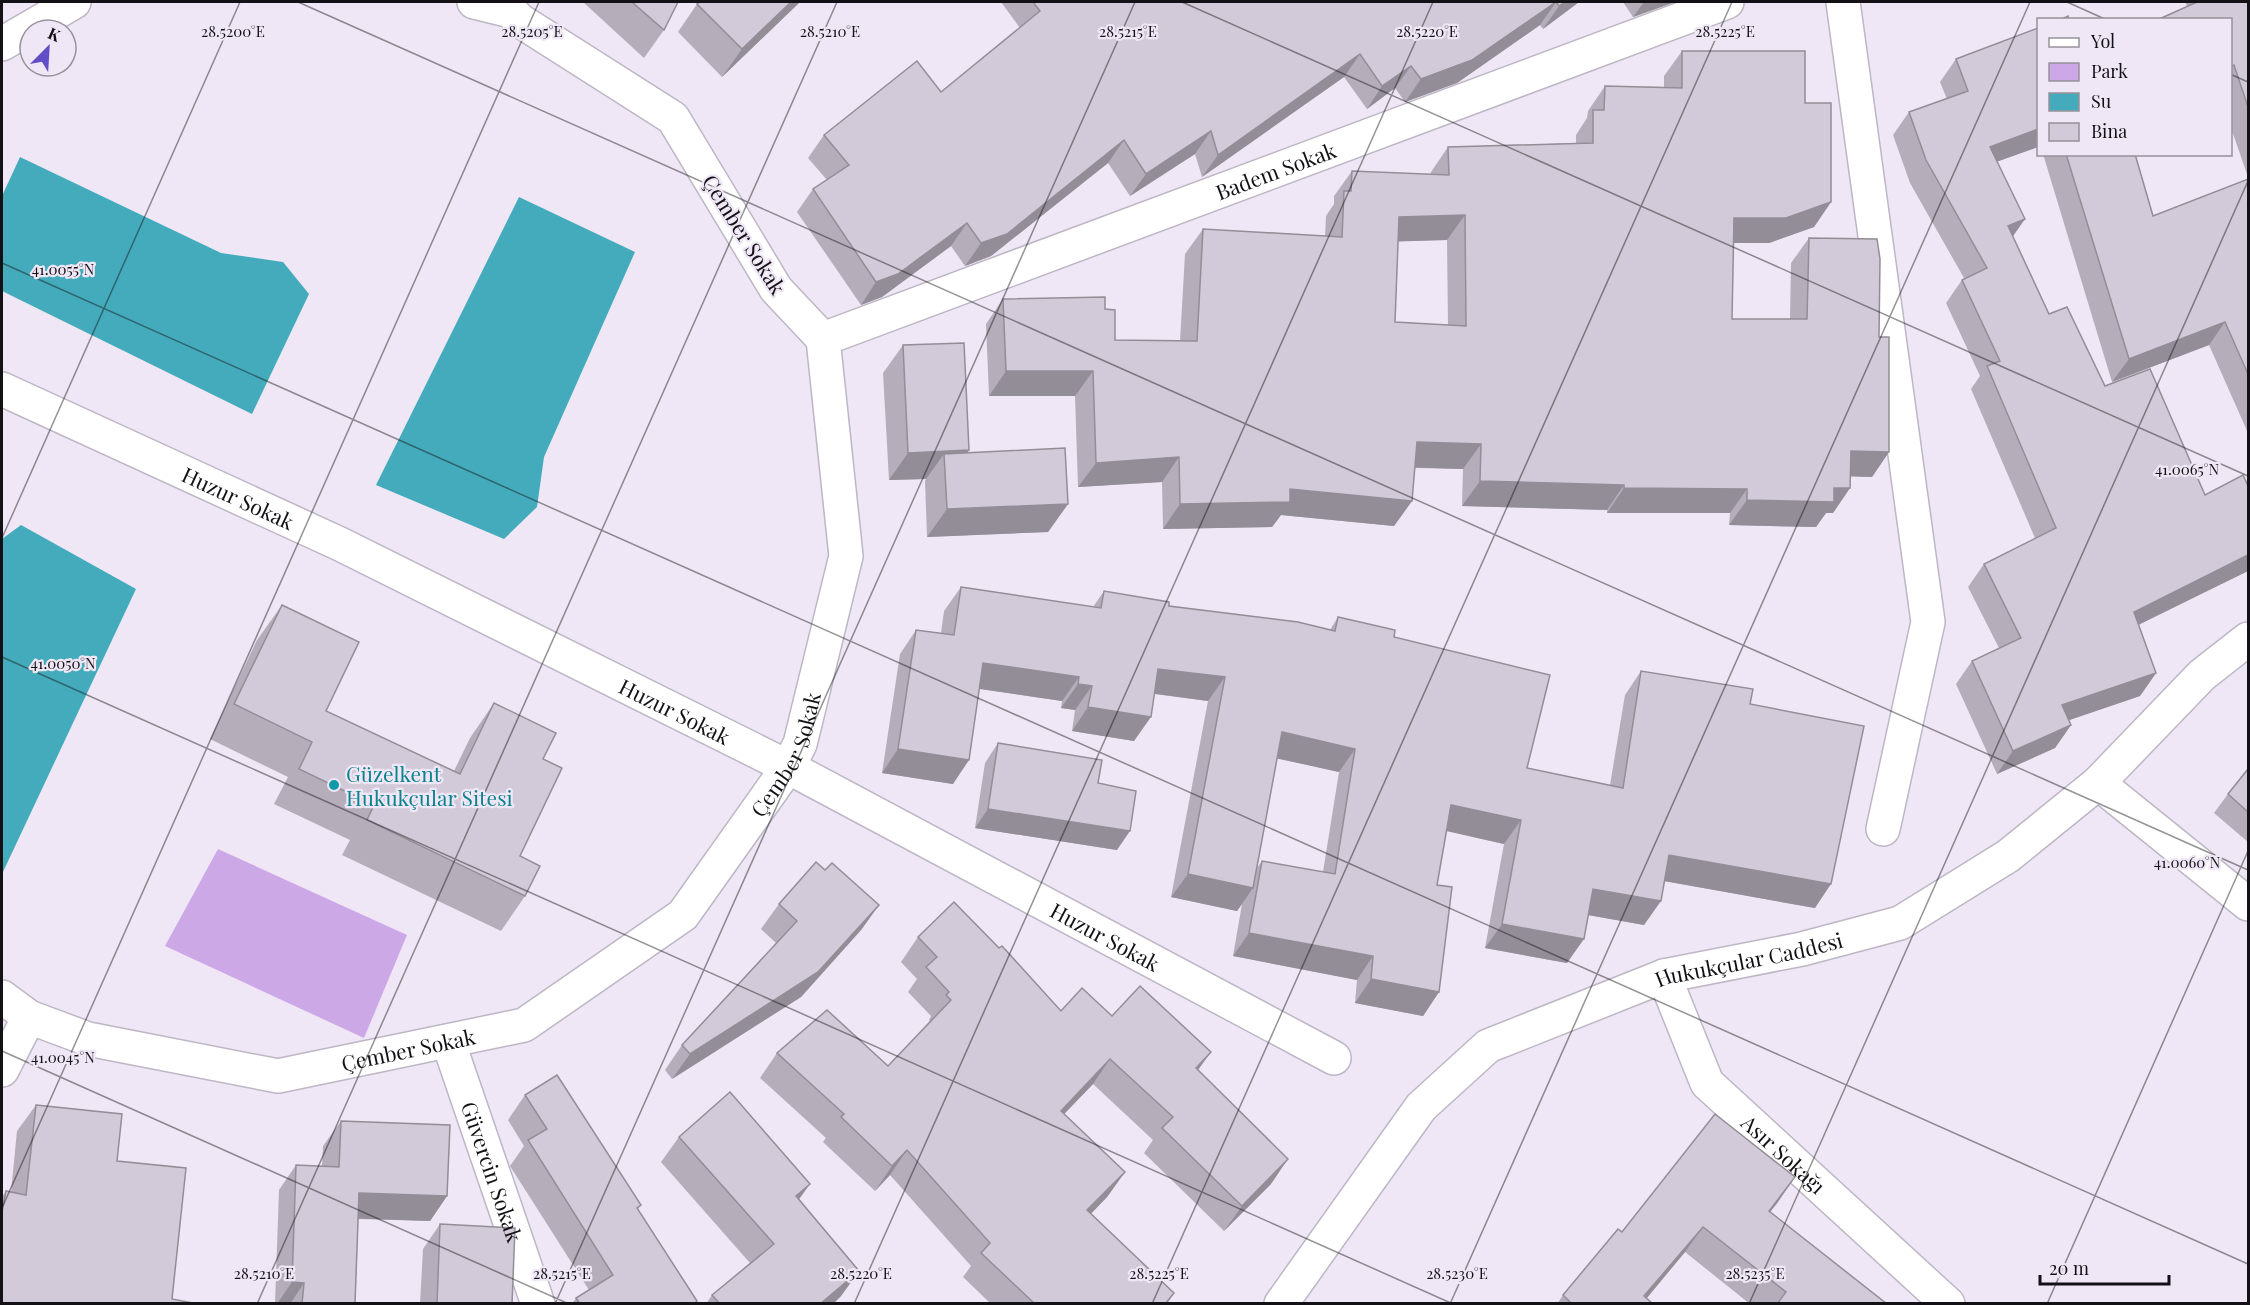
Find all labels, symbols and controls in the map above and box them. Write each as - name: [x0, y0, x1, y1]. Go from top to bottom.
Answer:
- north arrow: [18, 18, 78, 78]
- legend: [2037, 18, 2232, 156]
- text: 28.5200°E: [201, 21, 265, 41]
- text: 28.5205°E: [501, 21, 563, 41]
- text: 28.5210°E: [800, 21, 860, 41]
- text: 28.5215°E: [1099, 21, 1157, 41]
- text: 28.5220°E: [1396, 21, 1458, 41]
- text: 28.5225°E: [1695, 21, 1755, 41]
- text: K: [45, 22, 64, 46]
- text: Yol: [2090, 29, 2115, 53]
- text: Park: [2091, 59, 2128, 83]
- text: Su: [2091, 89, 2112, 113]
- text: Bina: [2091, 119, 2127, 143]
- street label: Badem Sokak: [1211, 135, 1340, 205]
- street label: Çember Sokak: [697, 169, 793, 300]
- text: 41.0055°N: [32, 259, 95, 279]
- text: 41.0065°N: [2155, 459, 2219, 479]
- street label: Huzur Sokak: [178, 460, 299, 535]
- text: 41.0050°N: [30, 653, 96, 673]
- street label: Huzur Sokak: [615, 671, 735, 750]
- street label: Çember Sokak: [743, 689, 826, 822]
- place label: Güzelkent Hukukçular Sitesi: [346, 759, 513, 811]
- marker: Güzelkent Hukukçular Sitesi: [327, 778, 341, 792]
- text: 41.0060°N: [2154, 852, 2221, 872]
- street label: Huzur Sokak: [1046, 896, 1165, 977]
- street label: Hukukçular Caddesi: [1650, 925, 1845, 992]
- street label: Çember Sokak: [338, 1021, 478, 1077]
- text: 41.0045°N: [31, 1047, 95, 1067]
- street label: Güvercin Sokak: [456, 1098, 530, 1246]
- street label: Asır Sokağı: [1735, 1107, 1832, 1199]
- scale bar: [2040, 1248, 2169, 1286]
- text: 20 m: [2049, 1256, 2089, 1280]
- text: 28.5210°E: [234, 1263, 294, 1283]
- text: 28.5215°E: [533, 1263, 591, 1283]
- text: 28.5220°E: [830, 1263, 892, 1283]
- text: 28.5225°E: [1129, 1263, 1189, 1283]
- text: 28.5230°E: [1426, 1263, 1488, 1283]
- text: 28.5235°E: [1725, 1263, 1785, 1283]

